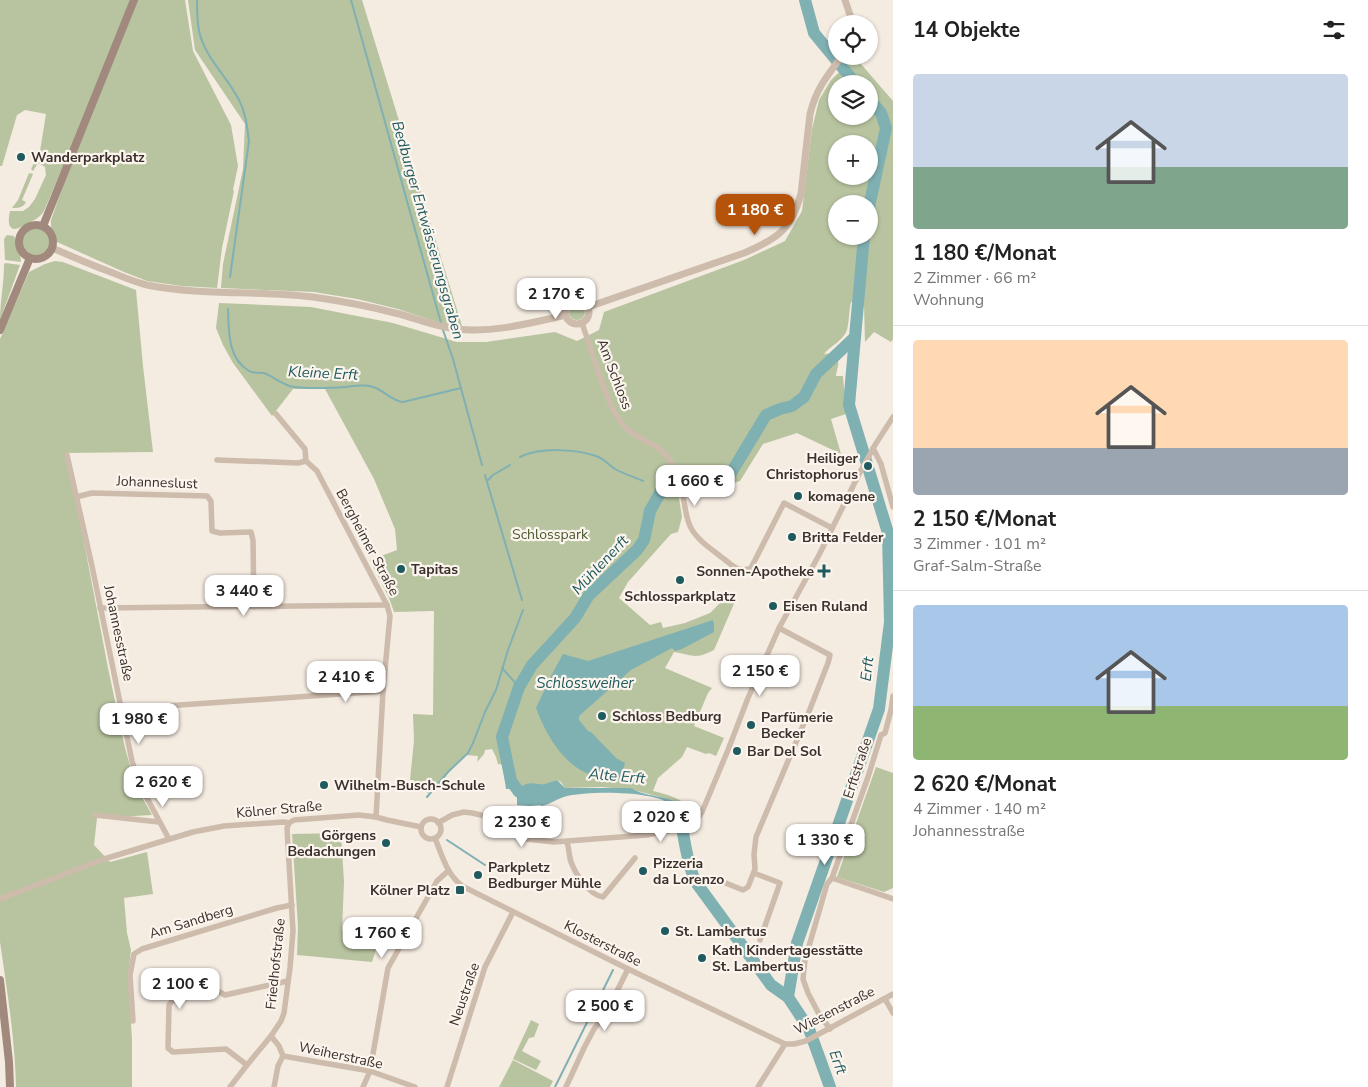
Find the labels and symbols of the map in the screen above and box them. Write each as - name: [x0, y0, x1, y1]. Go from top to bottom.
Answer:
- water label: Bedburger Entwässerungsgraben: [387, 118, 469, 342]
- place label: Wanderparkplatz: [31, 148, 145, 167]
- marker: Wanderparkplatz: [15, 151, 27, 163]
- pin: 1 180 €: [709, 194, 801, 236]
- pin: 2 170 €: [510, 278, 602, 320]
- street label: Am Schloss: [592, 336, 637, 412]
- water label: Kleine Erft: [288, 361, 359, 385]
- place label: Heiliger Christophorus: [766, 449, 858, 484]
- marker: Heiliger Christophorus: [862, 460, 874, 472]
- pin: 1 660 €: [649, 464, 741, 507]
- street label: Johanneslust: [115, 472, 198, 493]
- street label: Bergheimer Straße: [331, 485, 404, 599]
- place label: komagene: [808, 487, 876, 506]
- marker: komagene: [792, 490, 804, 502]
- park label: Schlosspark: [512, 525, 589, 544]
- place label: Britta Felder: [802, 528, 884, 547]
- water label: Mühlenerft: [567, 530, 633, 599]
- marker: Britta Felder: [786, 531, 798, 543]
- place label: Tapitas: [411, 560, 458, 579]
- place label: Sonnen-Apotheke: [696, 562, 814, 581]
- marker: Tapitas: [395, 563, 407, 575]
- marker: Sonnen-Apotheke: [818, 565, 830, 577]
- pin: 3 440 €: [198, 574, 290, 617]
- marker: Schlossparkplatz: [674, 574, 686, 586]
- street label: Johannesstraße: [99, 582, 138, 683]
- place label: Schlossparkplatz: [624, 587, 736, 606]
- place label: Eisen Ruland: [783, 597, 868, 616]
- marker: Eisen Ruland: [767, 600, 779, 612]
- pin: 2 150 €: [714, 654, 806, 697]
- water label: Erft: [856, 655, 879, 682]
- pin: 2 410 €: [300, 660, 392, 703]
- water label: Schlossweiher: [536, 673, 634, 693]
- pin: 1 980 €: [93, 702, 185, 745]
- place label: Schloss Bedburg: [612, 707, 722, 726]
- place label: Parfümerie Becker: [761, 708, 833, 743]
- marker: Schloss Bedburg: [596, 710, 608, 722]
- marker: Parfümerie Becker: [745, 719, 757, 731]
- street label: Erftstraße: [839, 735, 876, 801]
- place label: Bar Del Sol: [747, 742, 822, 761]
- marker: Bar Del Sol: [731, 745, 743, 757]
- water label: Alte Erft: [587, 763, 647, 788]
- pin: 2 620 €: [117, 766, 209, 808]
- place label: Wilhelm-Busch-Schule: [334, 776, 486, 795]
- marker: Wilhelm-Busch-Schule: [318, 779, 330, 791]
- street label: Kölner Straße: [235, 796, 323, 823]
- pin: 2 020 €: [615, 800, 707, 843]
- pin: 2 230 €: [476, 806, 568, 848]
- pin: 1 330 €: [779, 824, 871, 866]
- place label: Görgens Bedachungen: [287, 826, 376, 861]
- marker: Görgens Bedachungen: [380, 837, 392, 849]
- place label: Pizzeria da Lorenzo: [653, 854, 724, 889]
- place label: Parkpletz Bedburger Mühle: [488, 858, 602, 893]
- marker: Pizzeria da Lorenzo: [637, 865, 649, 877]
- marker: Parkpletz Bedburger Mühle: [472, 869, 484, 881]
- place label: Kölner Platz: [370, 881, 450, 900]
- marker: Kölner Platz: [454, 884, 466, 896]
- street label: Am Sandberg: [147, 900, 235, 943]
- pin: 1 760 €: [336, 916, 428, 959]
- street label: Klosterstraße: [561, 916, 645, 971]
- street label: Friedhofstraße: [261, 917, 290, 1011]
- place label: St. Lambertus: [675, 922, 767, 941]
- marker: St. Lambertus: [659, 925, 671, 937]
- place label: Kath Kindertagesstätte St. Lambertus: [712, 941, 863, 976]
- marker: Kath Kindertagesstätte St. Lambertus: [696, 952, 708, 964]
- street label: Neustraße: [445, 960, 484, 1028]
- pin: 2 100 €: [134, 968, 226, 1010]
- street label: Wiesenstraße: [791, 982, 878, 1039]
- pin: 2 500 €: [559, 990, 651, 1032]
- street label: Weiherstraße: [297, 1037, 385, 1074]
- water label: Erft: [824, 1047, 852, 1078]

